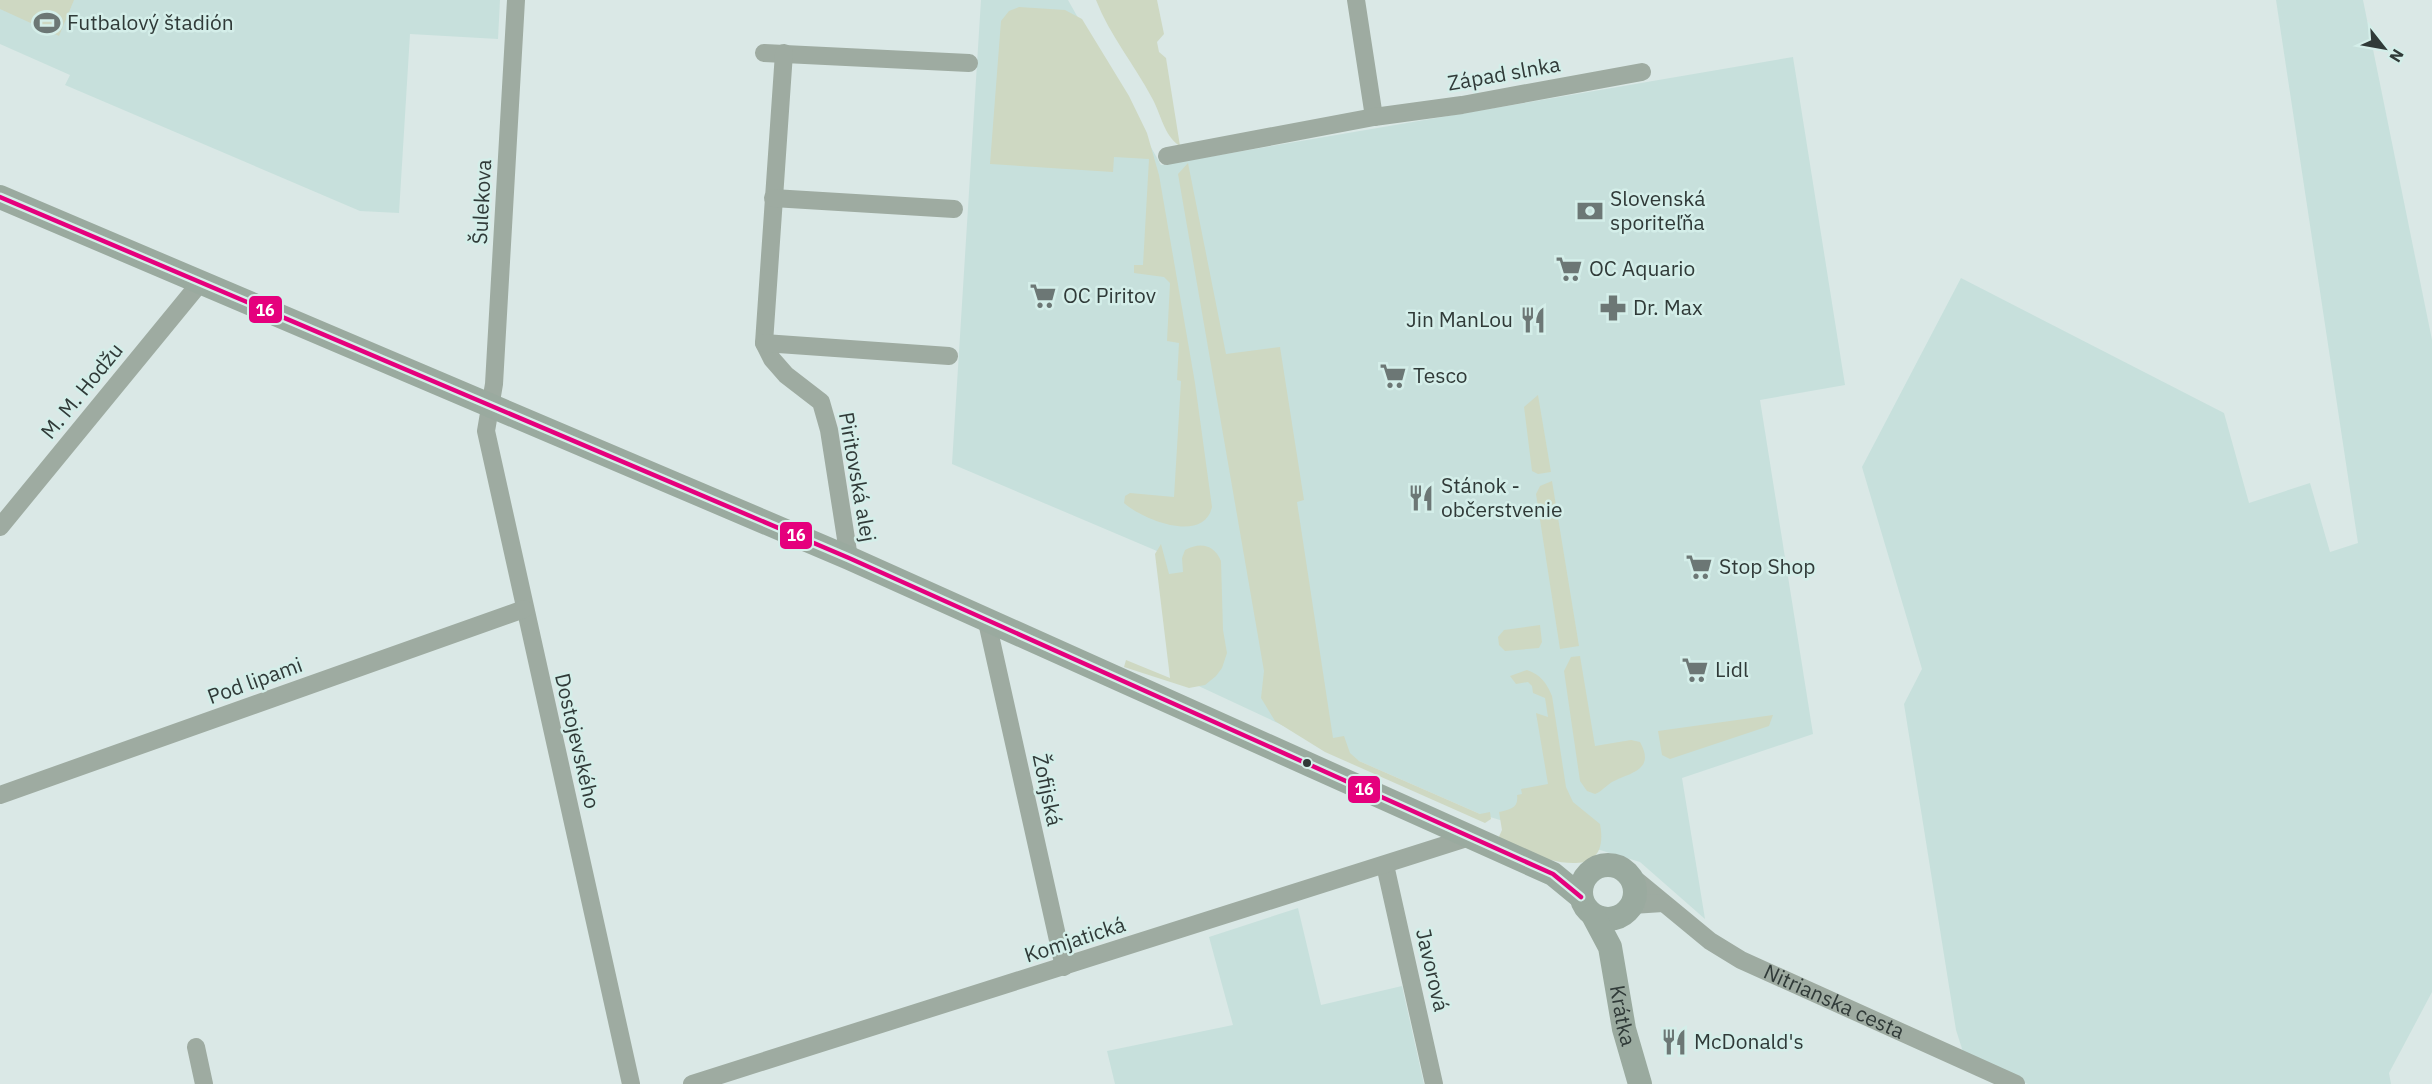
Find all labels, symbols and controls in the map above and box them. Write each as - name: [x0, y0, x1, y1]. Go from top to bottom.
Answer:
- sports icon: Futbalový štadión: [32, 8, 62, 38]
- place label: Futbalový štadión: [67, 8, 234, 36]
- north arrow: [2354, 18, 2414, 78]
- text: N: [2385, 46, 2408, 66]
- street label: Západ slnka: [1445, 49, 1562, 97]
- street label: Šulekova: [465, 159, 497, 245]
- place label: Slovenská sporiteľňa: [1610, 184, 1706, 236]
- bank icon: Slovenská sporiteľňa: [1575, 196, 1605, 226]
- supermarket icon: OC Aquario: [1554, 254, 1584, 284]
- place label: OC Aquario: [1589, 254, 1695, 282]
- supermarket icon: OC Piritov: [1028, 281, 1058, 311]
- place label: OC Piritov: [1063, 281, 1156, 309]
- pharmacy icon: Dr. Max: [1598, 293, 1628, 323]
- place label: Dr. Max: [1633, 293, 1703, 321]
- line badge: 16: [248, 295, 283, 324]
- text: 16: [255, 300, 275, 320]
- place label: Jin ManLou: [1406, 305, 1513, 333]
- restaurant icon: Jin ManLou: [1518, 305, 1548, 335]
- street label: M. M. Hodžu: [34, 337, 129, 444]
- supermarket icon: Tesco: [1378, 361, 1408, 391]
- place label: Tesco: [1413, 361, 1468, 389]
- street label: Piritovská alej: [833, 410, 883, 544]
- place label: Stánok - občerstvenie: [1441, 471, 1562, 523]
- restaurant icon: Stánok - občerstvenie: [1406, 483, 1436, 513]
- line badge: 16: [779, 521, 813, 550]
- text: 16: [786, 525, 806, 545]
- supermarket icon: Stop Shop: [1684, 552, 1714, 582]
- place label: Stop Shop: [1719, 552, 1815, 580]
- street label: Pod lipami: [203, 650, 306, 710]
- supermarket icon: Lidl: [1680, 655, 1710, 685]
- place label: Lidl: [1715, 655, 1749, 683]
- street label: Dostojevského: [549, 670, 607, 811]
- street label: Žofijská: [1027, 751, 1069, 829]
- unlabelled marker: [1301, 757, 1313, 769]
- line badge: 16: [1347, 775, 1381, 804]
- text: 16: [1354, 779, 1374, 799]
- street label: Komjatická: [1021, 910, 1129, 969]
- street label: Javorová: [1410, 926, 1456, 1014]
- street label: Nitrianska cesta: [1759, 957, 1909, 1045]
- street label: Krátka: [1604, 983, 1643, 1049]
- restaurant icon: McDonald's: [1659, 1027, 1689, 1057]
- place label: McDonald's: [1694, 1027, 1804, 1055]

